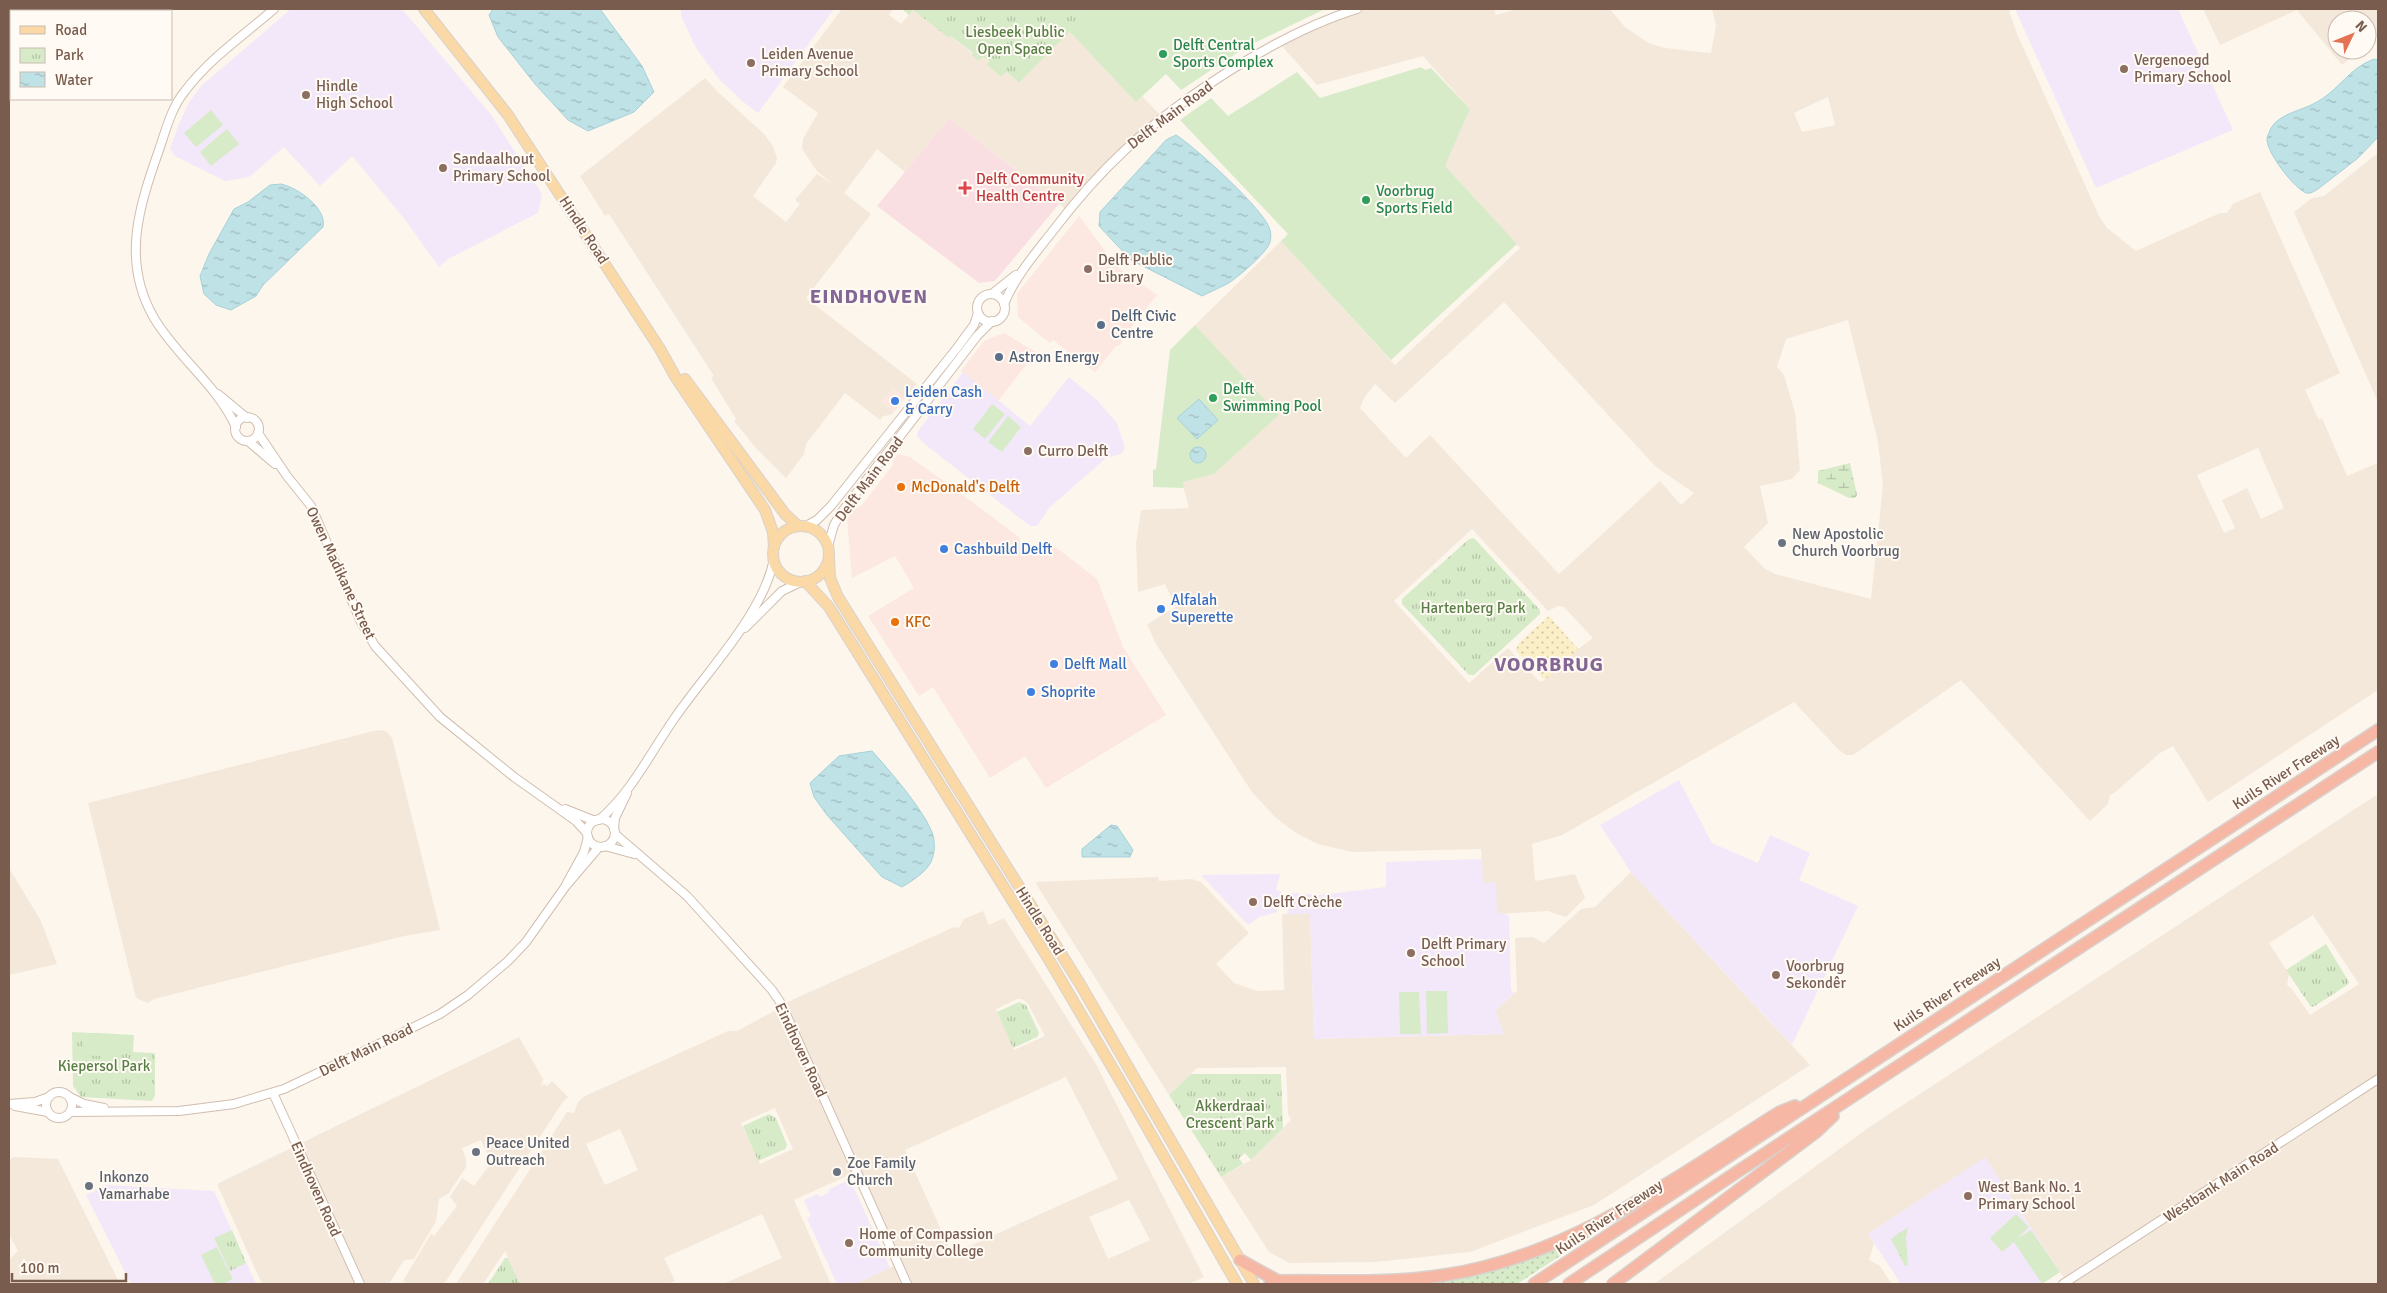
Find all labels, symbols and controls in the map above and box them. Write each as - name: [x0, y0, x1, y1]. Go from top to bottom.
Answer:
- legend: [10, 10, 172, 100]
- north arrow: [2327, 10, 2377, 60]
- text: N: [2352, 17, 2371, 36]
- text: Road: [55, 21, 87, 39]
- park label: Liesbeek Public Open Space: [965, 23, 1065, 58]
- place label: Delft Central Sports Complex: [1173, 36, 1273, 71]
- place label: Leiden Avenue Primary School: [761, 45, 858, 80]
- text: Park: [55, 46, 84, 64]
- marker: Delft Central Sports Complex: [1157, 48, 1169, 60]
- place label: Vergenoegd Primary School: [2134, 51, 2231, 86]
- marker: Leiden Avenue Primary School: [745, 57, 757, 69]
- marker: Vergenoegd Primary School: [2118, 63, 2130, 75]
- text: Water: [55, 71, 93, 89]
- place label: Hindle High School: [316, 77, 393, 112]
- street label: Delft Main Road: [1124, 77, 1216, 153]
- marker: Hindle High School: [300, 89, 312, 101]
- place label: Sandaalhout Primary School: [453, 150, 550, 185]
- marker: Sandaalhout Primary School: [437, 162, 449, 174]
- place label: Delft Community Health Centre: [976, 170, 1084, 205]
- marker: Delft Community Health Centre: [958, 181, 972, 195]
- place label: Voorbrug Sports Field: [1376, 182, 1453, 217]
- street label: Hindle Road: [555, 193, 613, 267]
- marker: Voorbrug Sports Field: [1360, 194, 1372, 206]
- place label: Delft Public Library: [1098, 251, 1173, 286]
- marker: Delft Public Library: [1082, 263, 1094, 275]
- district label: EINDHOVEN: [810, 284, 928, 309]
- place label: Delft Civic Centre: [1111, 307, 1176, 342]
- marker: Delft Civic Centre: [1095, 319, 1107, 331]
- place label: Astron Energy: [1009, 348, 1099, 366]
- marker: Astron Energy: [993, 351, 1005, 363]
- place label: Delft Swimming Pool: [1223, 380, 1322, 415]
- place label: Leiden Cash & Carry: [905, 383, 982, 418]
- marker: Delft Swimming Pool: [1207, 392, 1219, 404]
- marker: Leiden Cash & Carry: [889, 395, 901, 407]
- street label: Delft Main Road: [831, 433, 907, 525]
- place label: Curro Delft: [1038, 442, 1109, 460]
- marker: Curro Delft: [1022, 445, 1034, 457]
- place label: McDonald's Delft: [911, 478, 1020, 496]
- marker: McDonald's Delft: [895, 481, 907, 493]
- street label: Owen Madikane Street: [302, 504, 380, 642]
- place label: New Apostolic Church Voorbrug: [1792, 525, 1900, 560]
- marker: New Apostolic Church Voorbrug: [1776, 537, 1788, 549]
- place label: Cashbuild Delft: [954, 540, 1053, 558]
- marker: Cashbuild Delft: [938, 543, 950, 555]
- place label: Alfalah Superette: [1171, 591, 1234, 626]
- park label: Hartenberg Park: [1420, 599, 1526, 617]
- marker: Alfalah Superette: [1155, 603, 1167, 615]
- place label: KFC: [905, 613, 931, 631]
- marker: KFC: [889, 616, 901, 628]
- district label: VOORBRUG: [1494, 652, 1604, 677]
- place label: Delft Mall: [1064, 655, 1127, 673]
- marker: Delft Mall: [1048, 658, 1060, 670]
- place label: Shoprite: [1041, 683, 1096, 701]
- marker: Shoprite: [1025, 686, 1037, 698]
- street label: Kuils River Freeway: [2229, 731, 2343, 813]
- street label: Hindle Road: [1012, 883, 1068, 959]
- place label: Delft Crèche: [1263, 893, 1342, 911]
- marker: Delft Crèche: [1247, 896, 1259, 908]
- place label: Delft Primary School: [1421, 935, 1506, 970]
- marker: Delft Primary School: [1405, 947, 1417, 959]
- street label: Kuils River Freeway: [1890, 953, 2004, 1035]
- place label: Voorbrug Sekondêr: [1786, 957, 1847, 992]
- marker: Voorbrug Sekondêr: [1770, 969, 1782, 981]
- street label: Eindhoven Road: [771, 1000, 831, 1100]
- street label: Delft Main Road: [316, 1020, 416, 1080]
- park label: Kiepersol Park: [58, 1057, 151, 1075]
- park label: Akkerdraai Crescent Park: [1186, 1097, 1275, 1132]
- place label: Peace United Outreach: [486, 1134, 570, 1169]
- street label: Westbank Main Road: [2160, 1138, 2282, 1226]
- street label: Eindhoven Road: [287, 1139, 345, 1239]
- marker: Peace United Outreach: [470, 1146, 482, 1158]
- place label: Zoe Family Church: [847, 1154, 916, 1189]
- marker: Zoe Family Church: [831, 1166, 843, 1178]
- place label: Inkonzo Yamarhabe: [99, 1168, 170, 1203]
- street label: Kuils River Freeway: [1552, 1176, 1666, 1258]
- place label: West Bank No. 1 Primary School: [1978, 1178, 2082, 1213]
- marker: Inkonzo Yamarhabe: [83, 1180, 95, 1192]
- marker: West Bank No. 1 Primary School: [1962, 1190, 1974, 1202]
- place label: Home of Compassion Community College: [859, 1225, 993, 1260]
- marker: Home of Compassion Community College: [843, 1237, 855, 1249]
- scale bar: [12, 1250, 126, 1282]
- text: 100 m: [20, 1259, 60, 1277]

